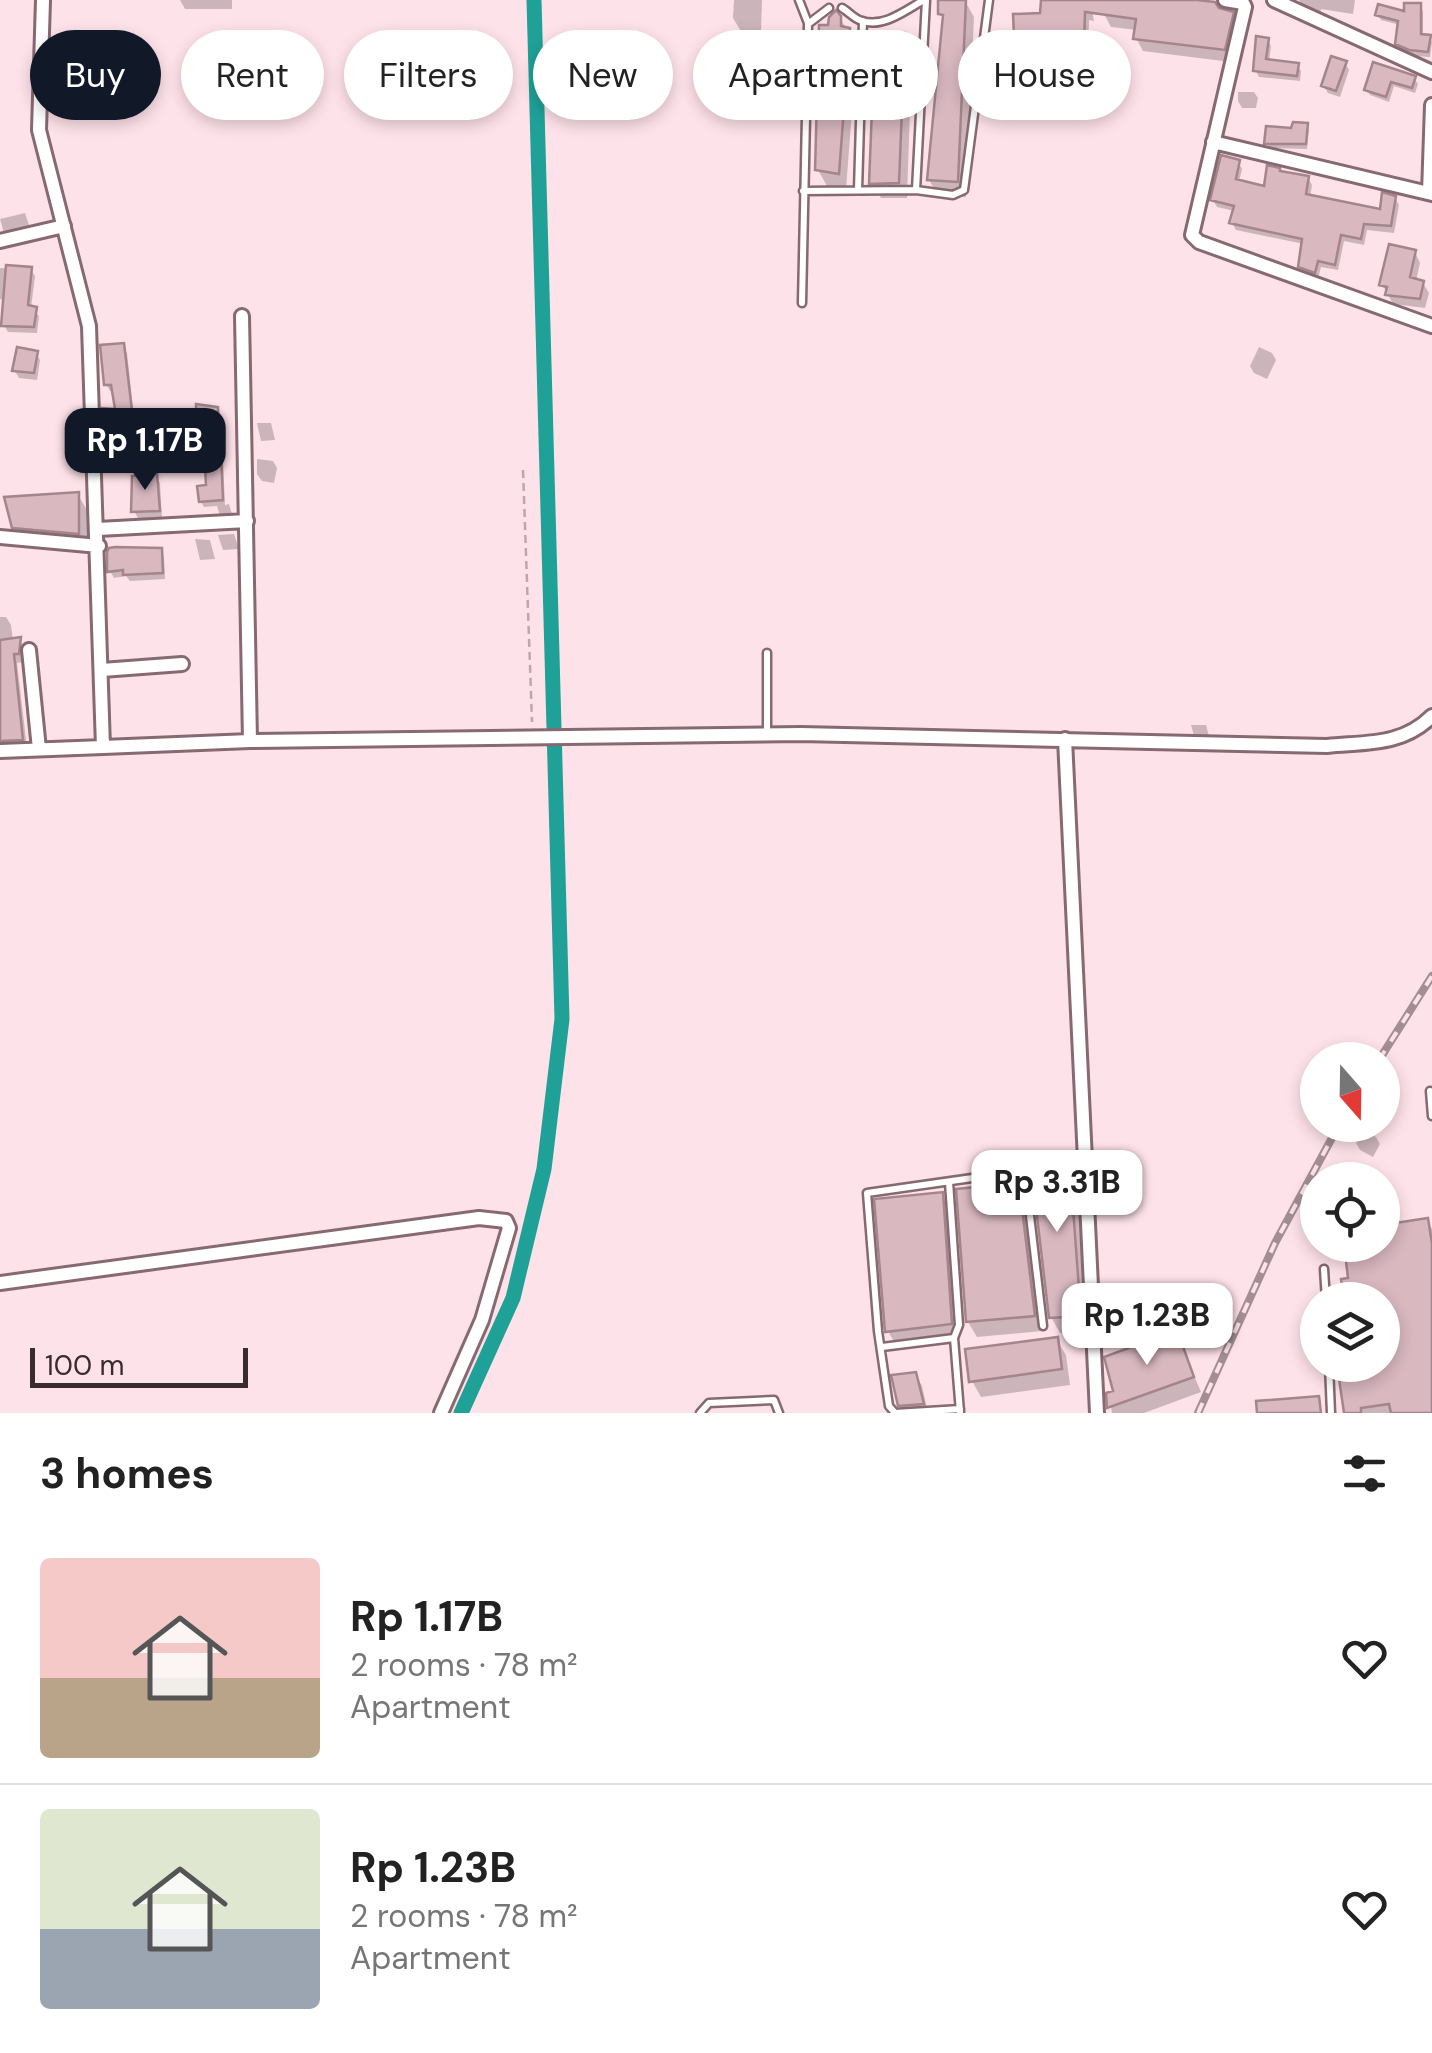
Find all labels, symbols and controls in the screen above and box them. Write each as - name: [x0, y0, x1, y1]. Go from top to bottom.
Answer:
- chip: Buy: [30, 30, 161, 120]
- chip: Rent: [181, 30, 324, 120]
- chip: Filters: [344, 30, 513, 120]
- chip: New: [533, 30, 673, 120]
- chip: Apartment: [693, 30, 938, 120]
- chip: House: [958, 30, 1131, 120]
- pin: Rp 1.17B: [42, 408, 248, 493]
- text: Rp 1.17B: [87, 419, 203, 461]
- north arrow: [1300, 1042, 1400, 1142]
- map controls: [1300, 1042, 1400, 1382]
- pin: Rp 3.31B: [954, 1150, 1160, 1235]
- text: Rp 3.31B: [993, 1161, 1121, 1203]
- button: locate: [1300, 1162, 1400, 1262]
- button: layers: [1300, 1282, 1400, 1382]
- pin: Rp 1.23B: [1044, 1283, 1250, 1368]
- text: Rp 1.23B: [1084, 1294, 1210, 1336]
- scale bar: [30, 1343, 248, 1388]
- text: 100 m: [45, 1347, 124, 1384]
- text: 3 homes: [40, 1446, 214, 1501]
- icon: filters: [1337, 1446, 1392, 1501]
- text: Rp 1.17B: [350, 1589, 503, 1644]
- icon: home: [120, 1598, 240, 1718]
- icon: heart: [1337, 1631, 1392, 1686]
- text: 2 rooms · 78 m²: [350, 1644, 578, 1686]
- text: Apartment: [350, 1686, 511, 1728]
- text: Rp 1.23B: [350, 1840, 516, 1895]
- icon: home: [120, 1849, 240, 1969]
- icon: heart: [1337, 1882, 1392, 1937]
- text: 2 rooms · 78 m²: [350, 1895, 578, 1937]
- text: Apartment: [350, 1937, 511, 1979]

